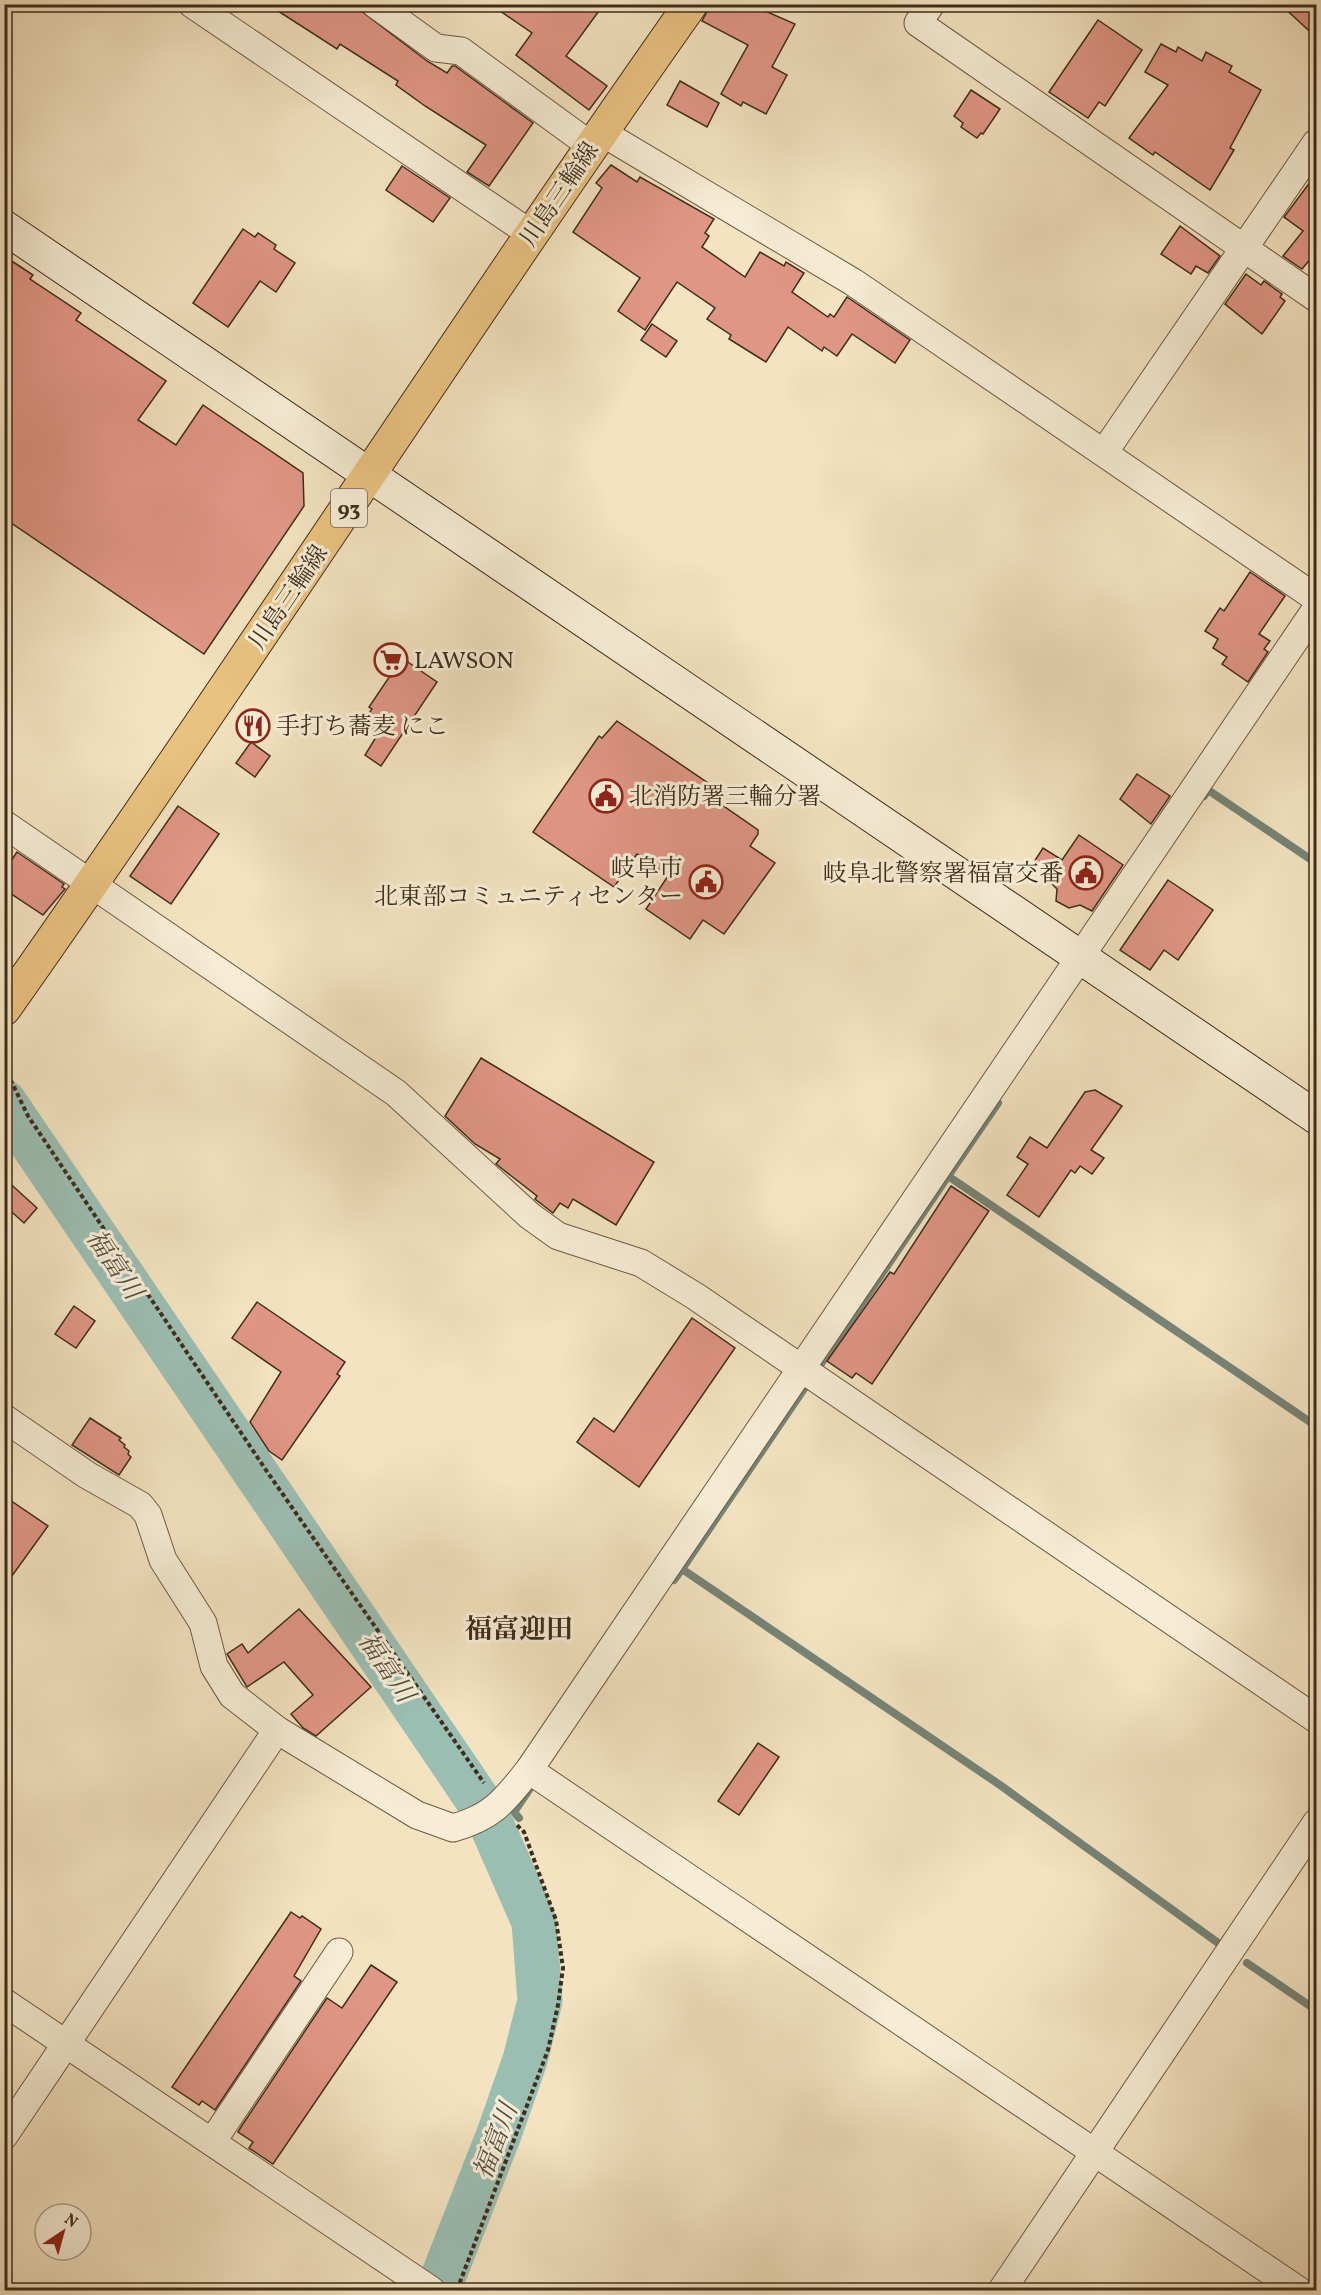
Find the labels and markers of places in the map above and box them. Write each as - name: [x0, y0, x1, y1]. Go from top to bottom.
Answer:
- supermarket icon: LAWSON: [373, 642, 409, 678]
- place label: LAWSON: [414, 645, 514, 679]
- restaurant icon: 手打ち蕎麦 にこ: [235, 708, 271, 744]
- place label: 手打ち蕎麦 にこ: [276, 711, 449, 745]
- public building icon: 北消防署三輪分署: [588, 778, 624, 814]
- place label: 北消防署三輪分署: [629, 781, 821, 815]
- place label: 岐阜市 北東部コミュニティセンター: [374, 853, 683, 915]
- public building icon: 岐阜北警察署福富交番: [1068, 855, 1104, 891]
- place label: 岐阜北警察署福富交番: [823, 858, 1063, 892]
- public building icon: 岐阜市 北東部コミュニティセンター: [688, 864, 724, 900]

